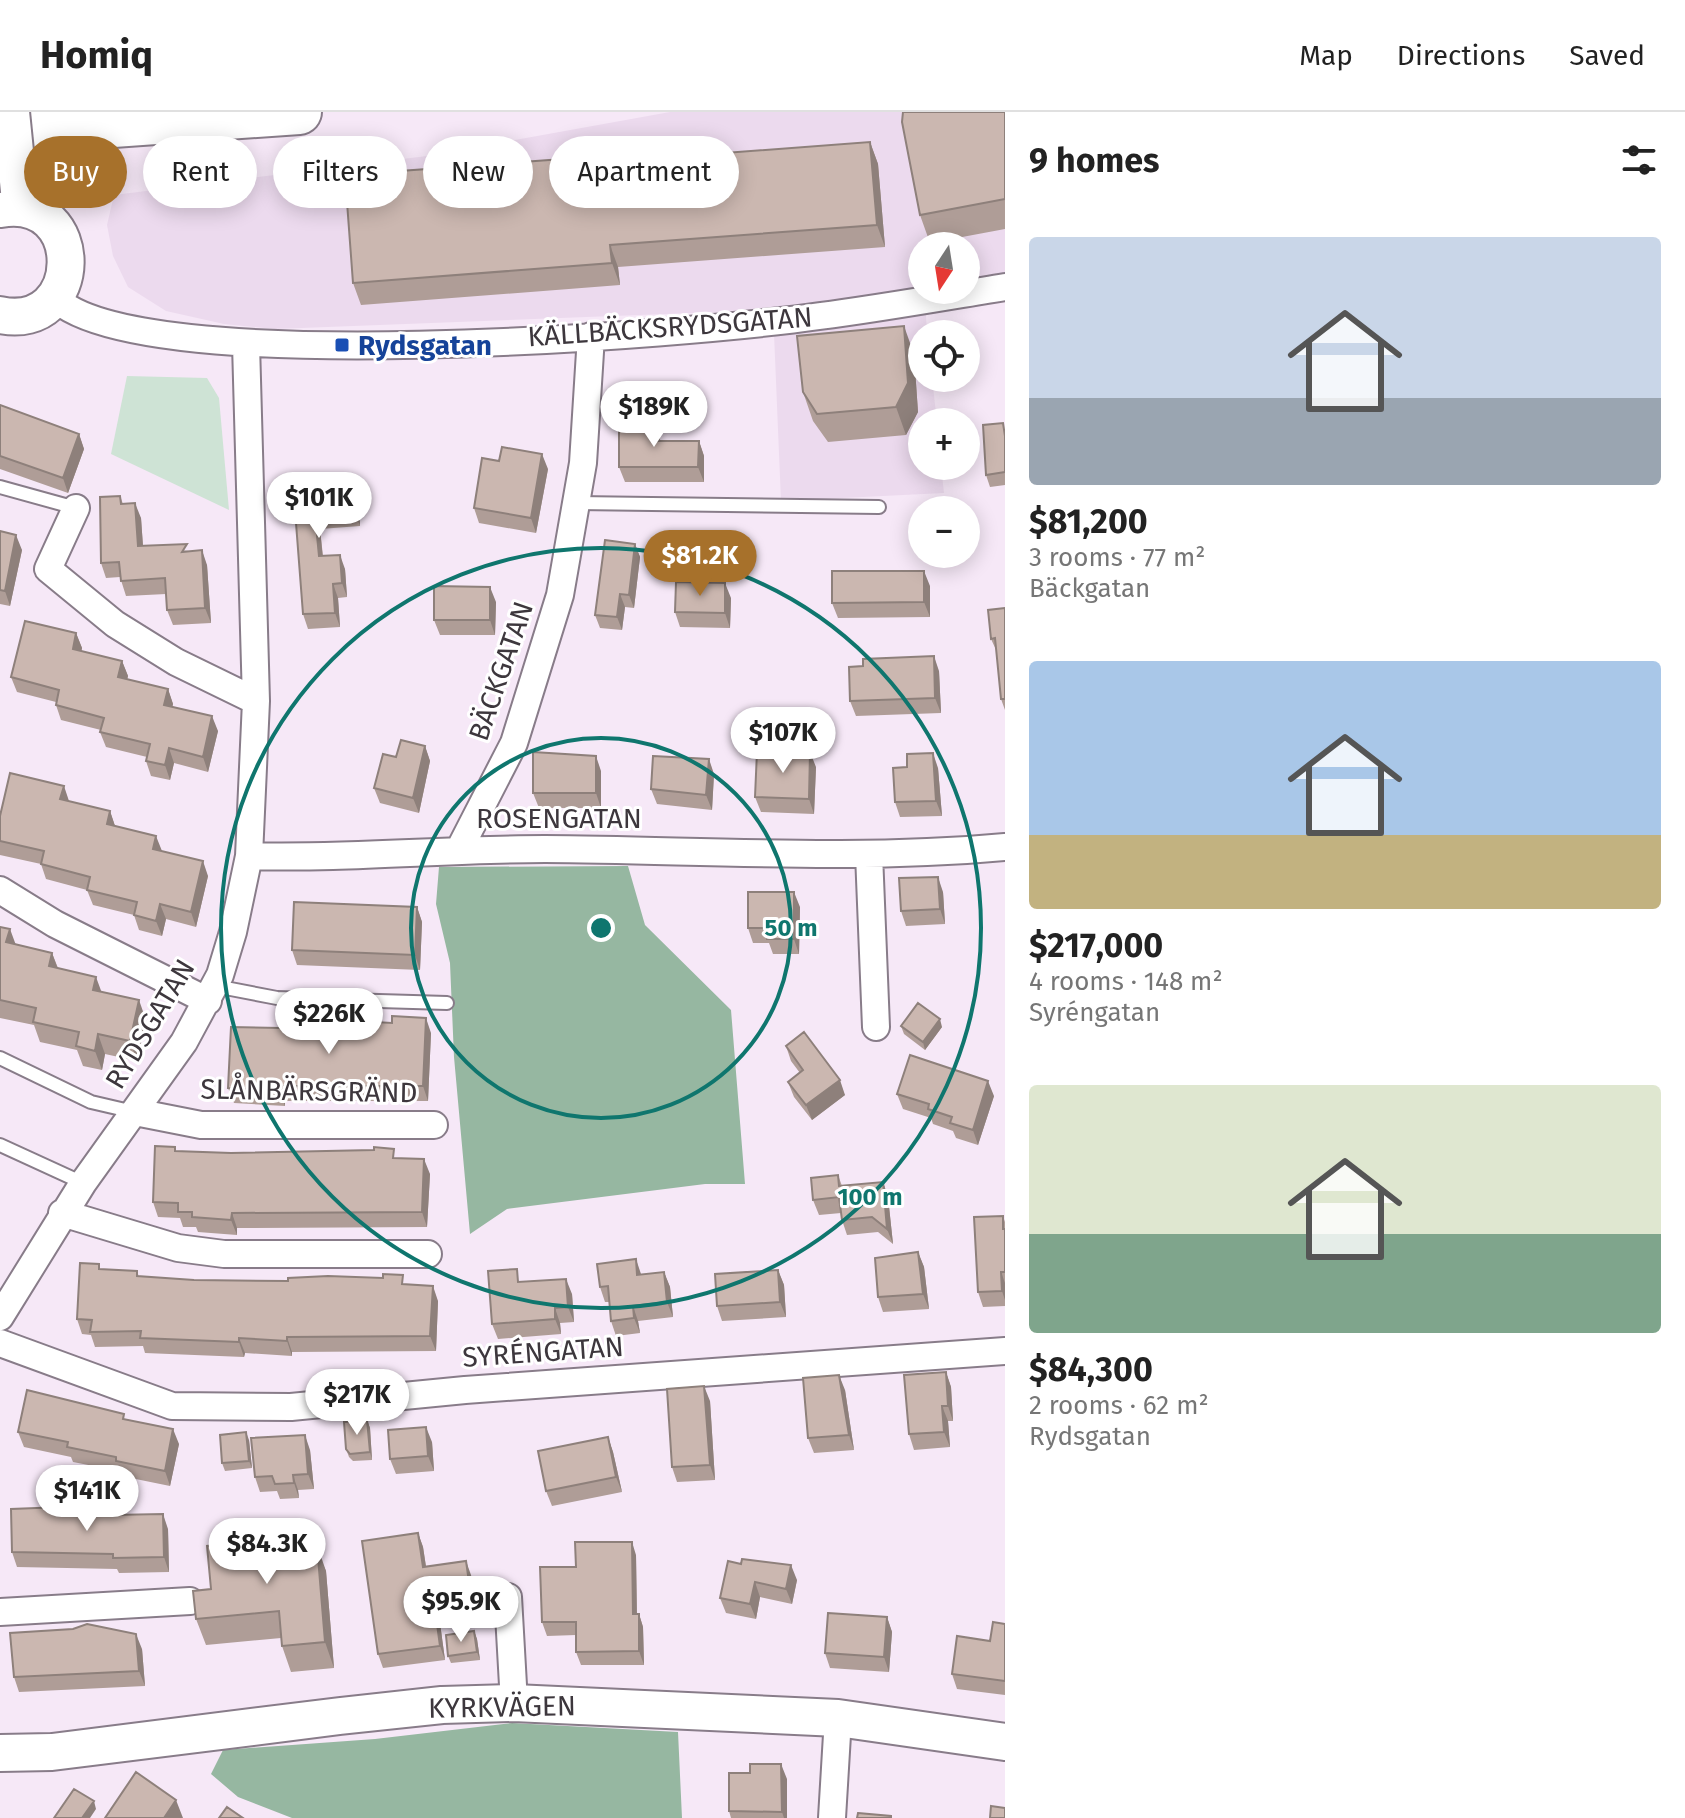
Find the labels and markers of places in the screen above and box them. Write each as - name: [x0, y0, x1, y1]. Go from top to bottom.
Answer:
- place label: Rydsgatan: [358, 329, 492, 362]
- marker: Rydsgatan: [333, 336, 351, 354]
- pin: $189K: [598, 381, 710, 449]
- pin: $101K: [263, 472, 375, 540]
- pin: $81.2K: [635, 530, 765, 598]
- pin: $107K: [727, 707, 839, 775]
- centre of rings: [587, 914, 615, 942]
- pin: $226K: [273, 988, 385, 1056]
- pin: $217K: [301, 1369, 413, 1437]
- pin: $141K: [31, 1465, 143, 1533]
- pin: $84.3K: [202, 1518, 332, 1586]
- pin: $95.9K: [396, 1576, 526, 1644]

